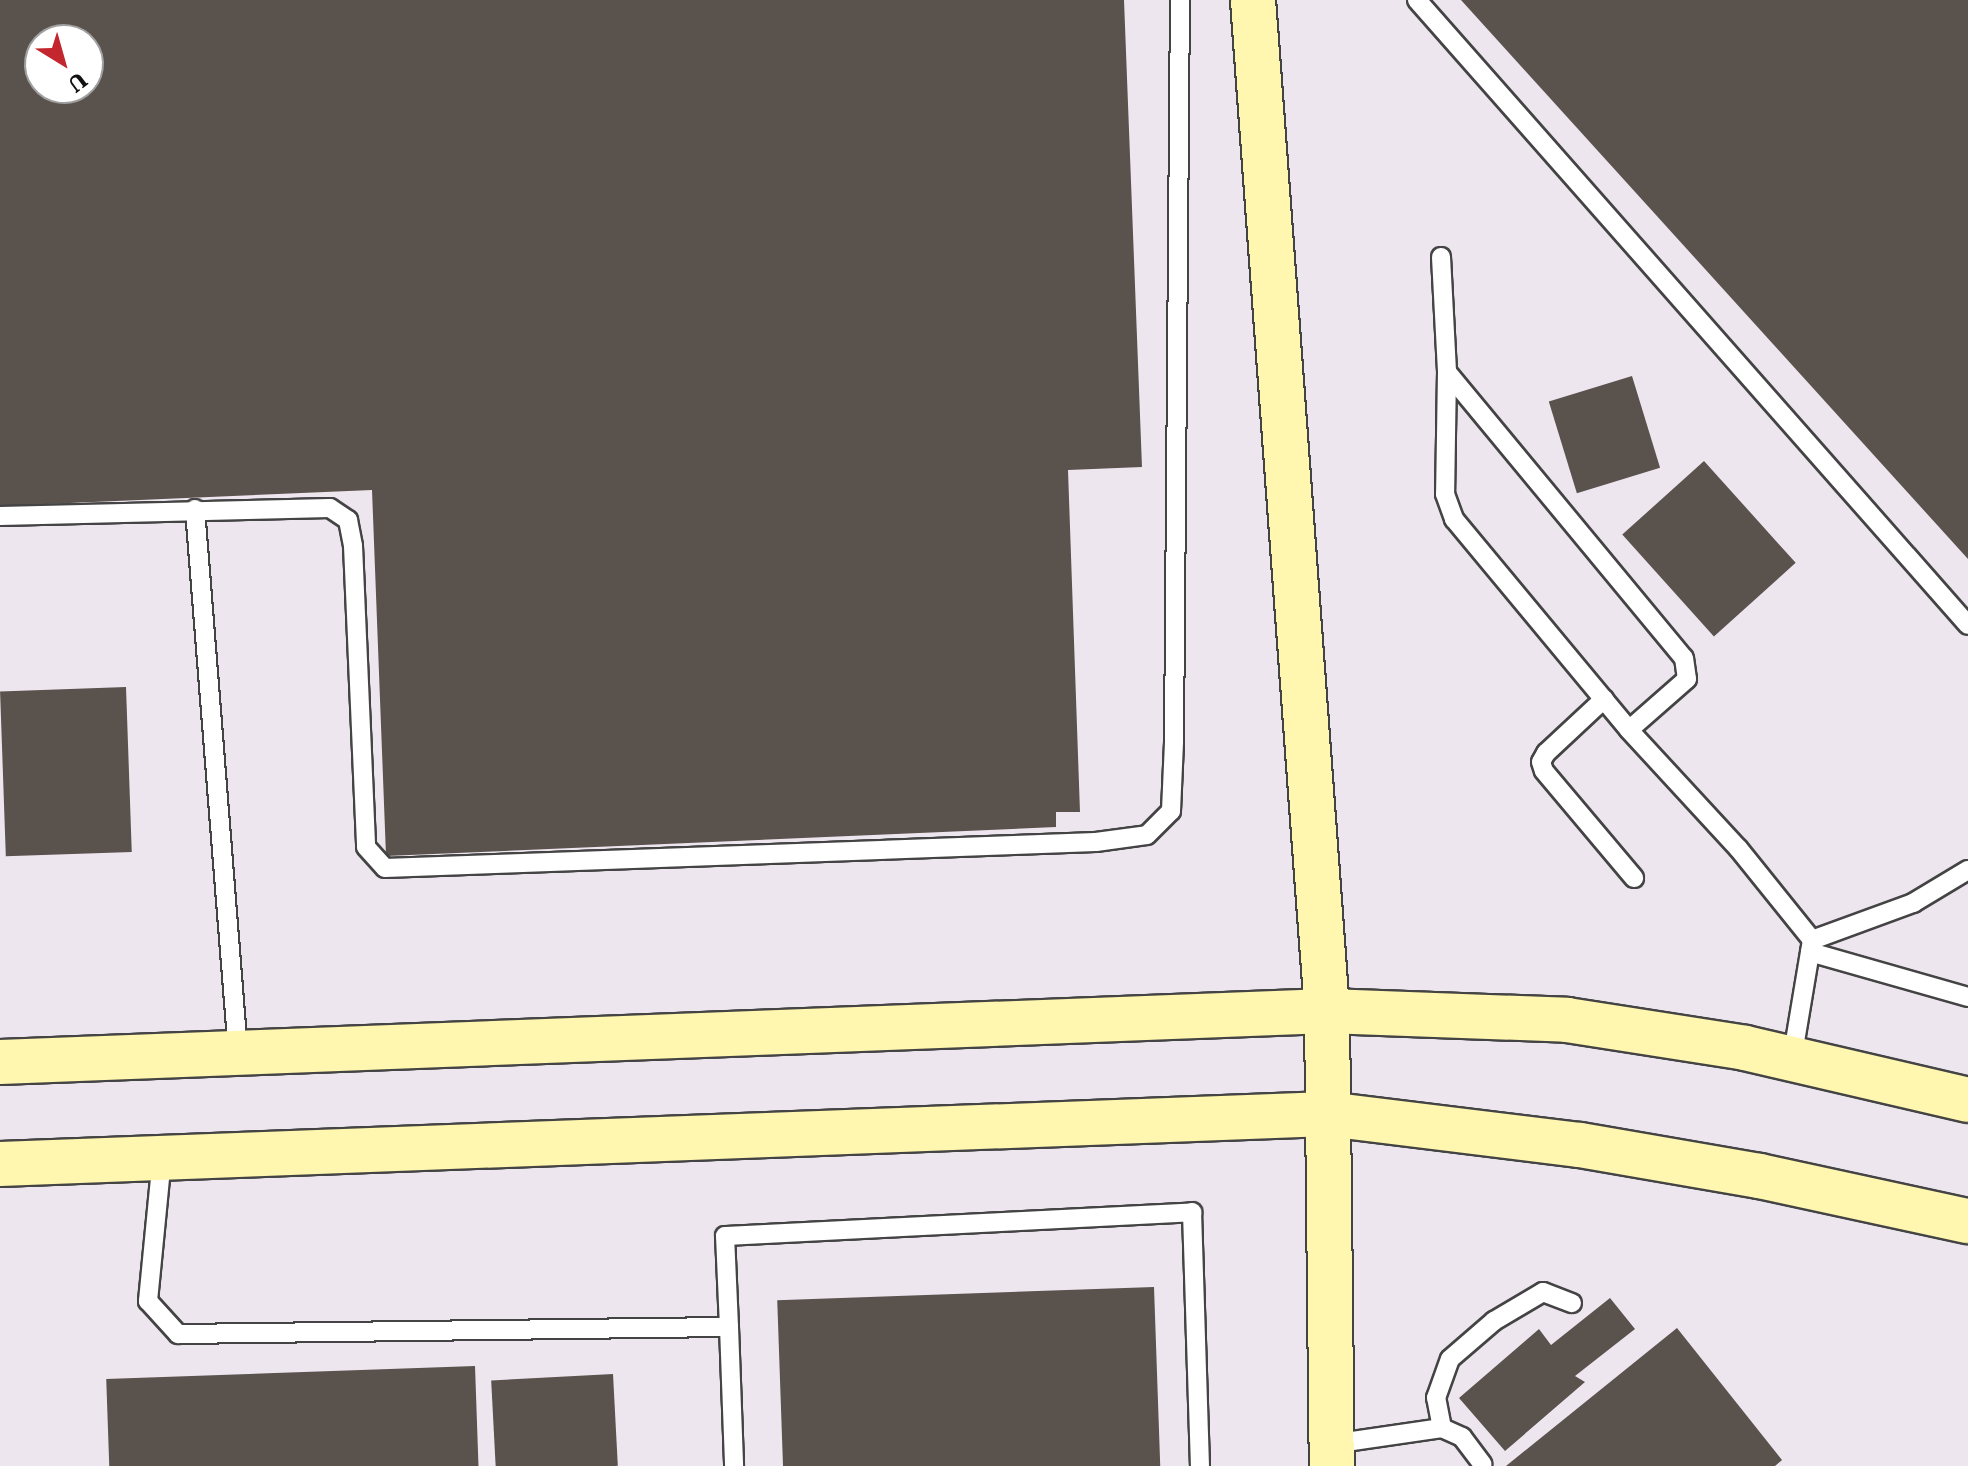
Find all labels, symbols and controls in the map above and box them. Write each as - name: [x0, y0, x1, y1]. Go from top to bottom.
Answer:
- north arrow: [24, 24, 104, 104]
- text: U: [63, 67, 92, 97]

